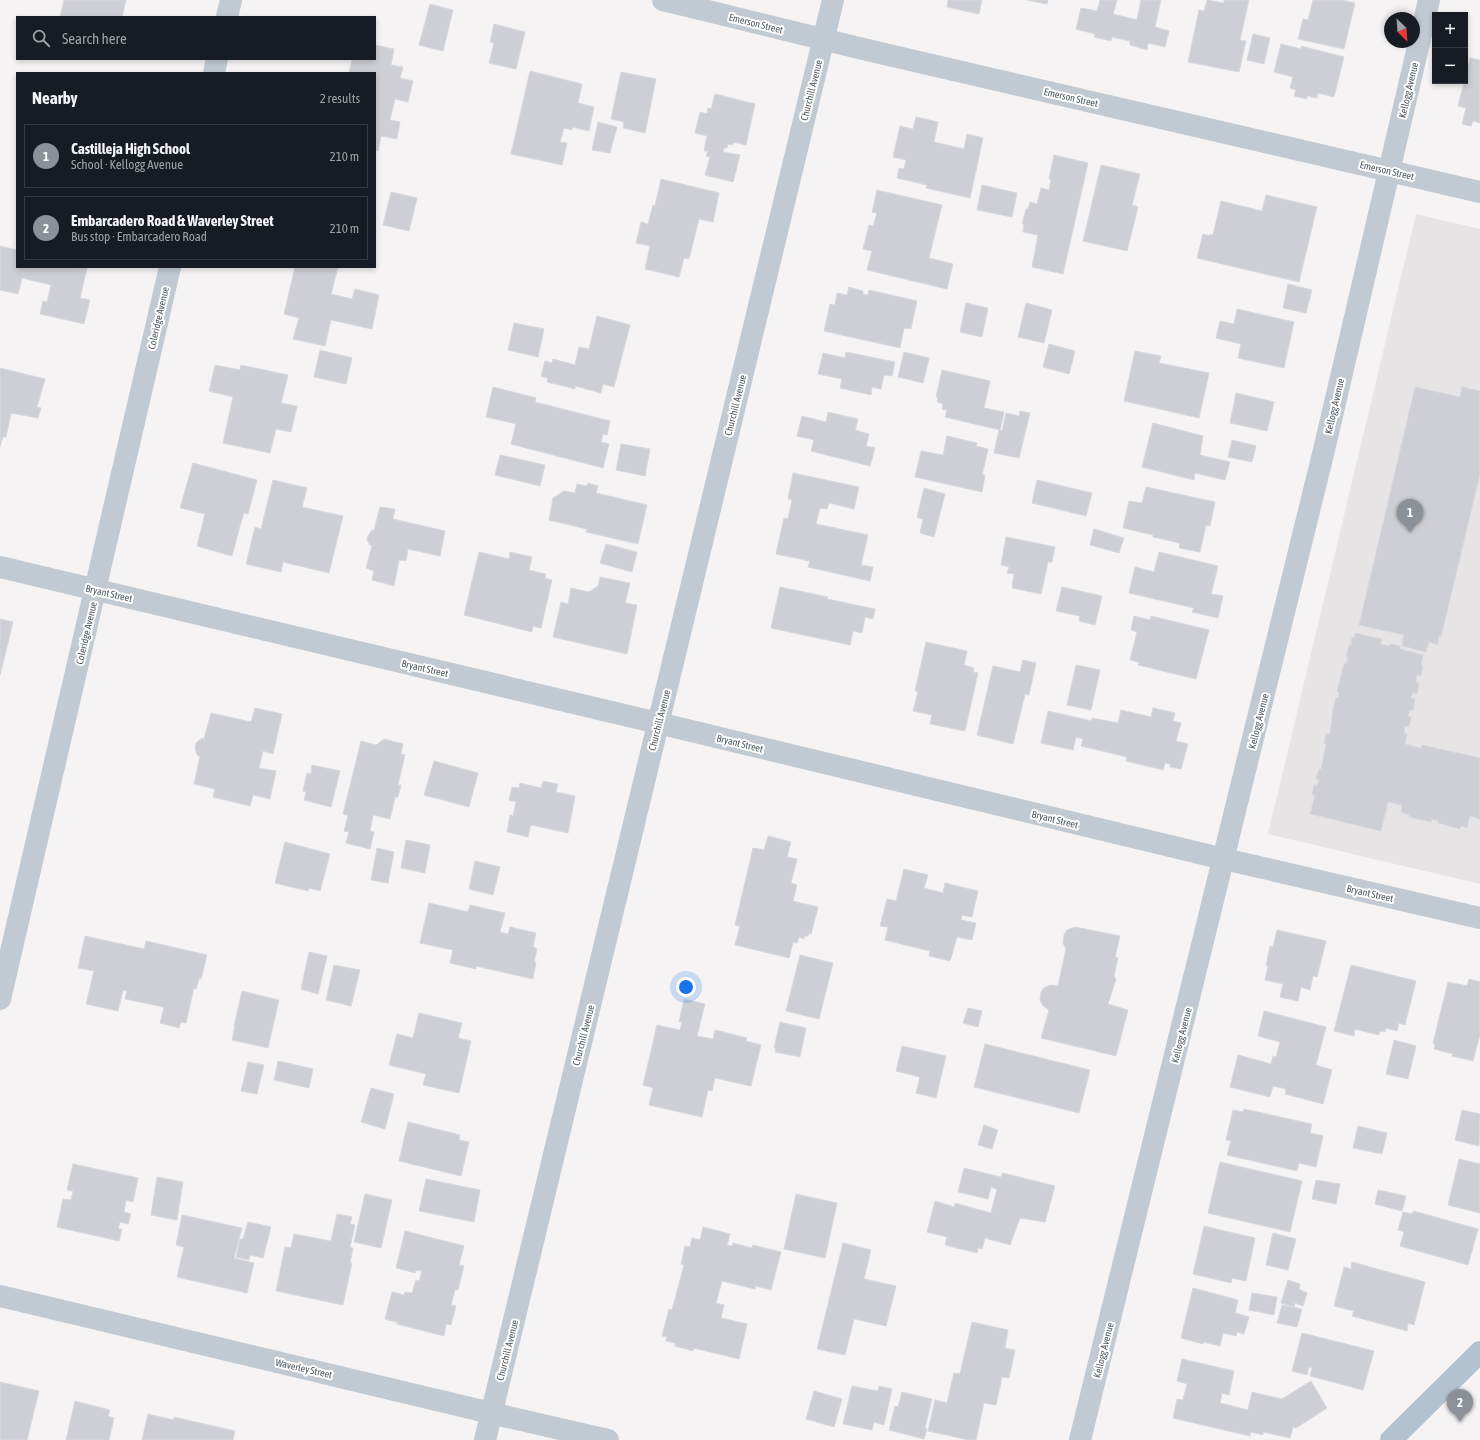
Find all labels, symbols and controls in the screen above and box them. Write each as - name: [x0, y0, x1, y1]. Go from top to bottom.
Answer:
- street label: Emerson Street: [728, 11, 784, 36]
- north arrow: [1384, 12, 1420, 48]
- map controls: [1432, 12, 1468, 84]
- button: +: [1432, 12, 1468, 48]
- search box: [16, 16, 376, 60]
- icon: search: [30, 27, 52, 49]
- text: Search here: [62, 30, 127, 47]
- button: −: [1432, 48, 1468, 84]
- street label: Churchill Avenue: [799, 58, 824, 122]
- street label: Kellogg Avenue: [1397, 61, 1420, 119]
- street label: Emerson Street: [1043, 86, 1099, 109]
- text: Nearby: [32, 88, 78, 108]
- text: 2 results: [320, 91, 360, 106]
- text: Castilleja High School: [71, 140, 190, 157]
- text: 1: [43, 149, 49, 164]
- text: 210 m: [330, 149, 359, 164]
- text: School · Kellogg Avenue: [71, 157, 183, 172]
- street label: Emerson Street: [1359, 159, 1415, 182]
- text: Embarcadero Road & Waverley Street: [71, 212, 274, 229]
- text: 2: [43, 221, 49, 236]
- text: 210 m: [330, 221, 359, 236]
- text: Bus stop · Embarcadero Road: [71, 229, 207, 244]
- street label: Coleridge Avenue: [146, 285, 171, 351]
- street label: Churchill Avenue: [723, 373, 748, 437]
- street label: Kellogg Avenue: [1323, 377, 1346, 435]
- pin: 1: [1397, 499, 1423, 532]
- street label: Bryant Street: [85, 583, 133, 604]
- street label: Coleridge Avenue: [74, 600, 99, 666]
- street label: Bryant Street: [401, 658, 449, 679]
- street label: Churchill Avenue: [647, 688, 672, 752]
- street label: Kellogg Avenue: [1246, 692, 1271, 750]
- street label: Bryant Street: [716, 732, 764, 755]
- street label: Bryant Street: [1031, 808, 1079, 831]
- street label: Bryant Street: [1346, 883, 1394, 904]
- your location: [676, 977, 696, 997]
- street label: Churchill Avenue: [571, 1003, 596, 1067]
- street label: Kellogg Avenue: [1169, 1006, 1194, 1064]
- street label: Churchill Avenue: [495, 1318, 520, 1382]
- street label: Kellogg Avenue: [1091, 1321, 1116, 1379]
- street label: Waverley Street: [275, 1357, 333, 1380]
- pin: 2: [1447, 1389, 1473, 1422]

